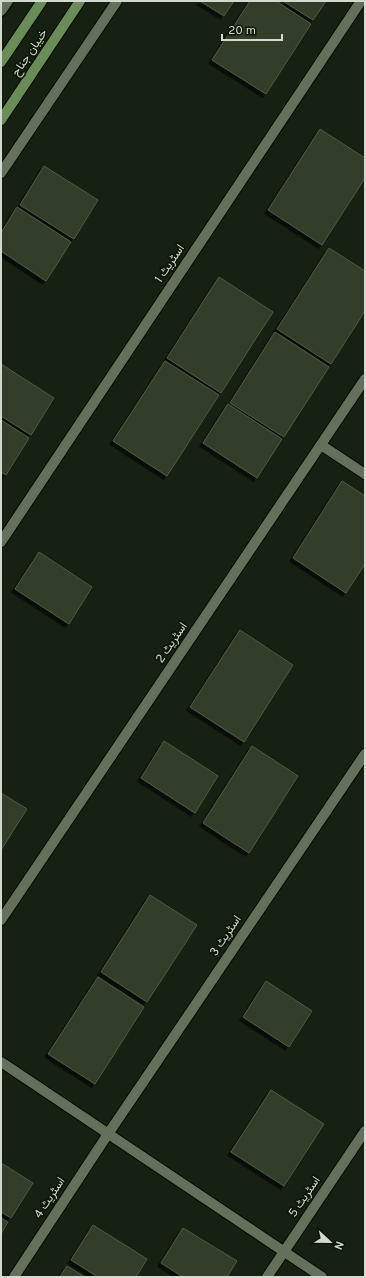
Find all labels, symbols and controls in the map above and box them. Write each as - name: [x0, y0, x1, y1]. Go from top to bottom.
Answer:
- scale bar: [222, 16, 282, 42]
- text: 20 m: [228, 23, 256, 39]
- street label: خیبان جناح: [8, 26, 52, 80]
- street label: اسٹریٹ 1: [151, 242, 189, 286]
- street label: اسٹریٹ 2: [153, 619, 191, 667]
- street label: اسٹریٹ 3: [207, 913, 245, 959]
- street label: اسٹریٹ 5: [285, 1173, 325, 1221]
- street label: اسٹریٹ 4: [31, 1174, 69, 1222]
- north arrow: [310, 1222, 350, 1262]
- text: N: [330, 1239, 346, 1252]

